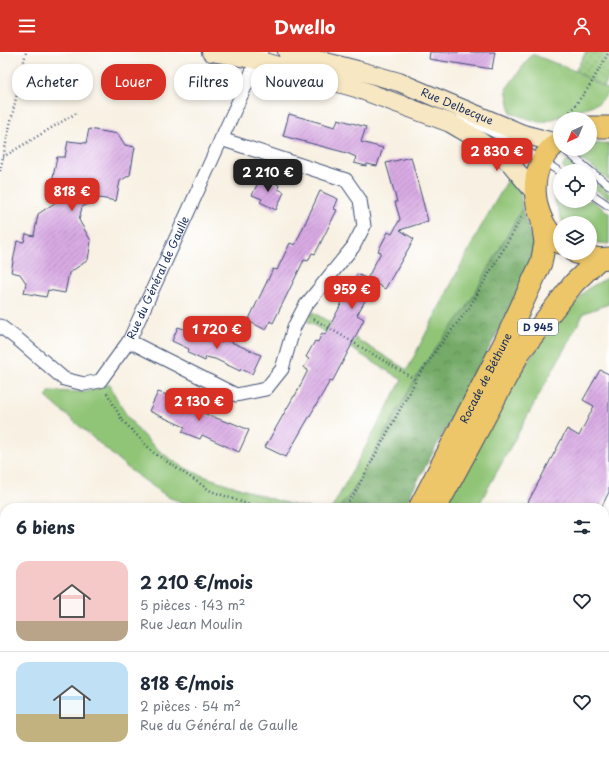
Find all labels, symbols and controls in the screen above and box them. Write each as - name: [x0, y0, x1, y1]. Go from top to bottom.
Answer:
- text: Dwello: [274, 13, 335, 40]
- icon: menu: [16, 15, 38, 37]
- icon: person: [571, 15, 593, 37]
- chip: Acheter: [12, 64, 93, 100]
- chip: Louer: [101, 64, 166, 100]
- chip: Filtres: [174, 64, 243, 100]
- chip: Nouveau: [251, 64, 338, 100]
- street label: Rue Delbecque: [418, 83, 496, 129]
- north arrow: [553, 112, 597, 156]
- map controls: [553, 112, 597, 260]
- pin: 2 830 €: [460, 138, 534, 172]
- text: 2 830 €: [470, 141, 524, 160]
- pin: 2 210 €: [231, 159, 305, 193]
- text: 2 210 €: [242, 162, 294, 181]
- button: locate: [553, 164, 597, 208]
- pin: 818 €: [44, 178, 100, 212]
- text: 818 €: [54, 181, 90, 200]
- street label: Rue du Général de Gaulle: [122, 213, 193, 342]
- button: layers: [553, 216, 597, 260]
- pin: 959 €: [324, 276, 380, 310]
- text: 959 €: [333, 279, 371, 298]
- pin: 1 720 €: [180, 316, 254, 350]
- text: 1 720 €: [192, 319, 242, 338]
- road number: D 945: [518, 319, 558, 335]
- street label: Rocade de Béthune: [455, 330, 516, 426]
- pin: 2 130 €: [162, 388, 236, 422]
- text: 2 130 €: [174, 391, 224, 410]
- text: 6 biens: [16, 514, 75, 540]
- icon: filters: [571, 516, 593, 538]
- text: 2 210 €/mois: [140, 569, 253, 595]
- icon: home: [48, 577, 96, 625]
- icon: heart: [571, 590, 593, 612]
- text: 5 pièces · 143 m²: [140, 595, 246, 614]
- text: Rue Jean Moulin: [140, 614, 243, 633]
- text: 818 €/mois: [140, 670, 234, 696]
- icon: home: [48, 678, 96, 726]
- icon: heart: [571, 691, 593, 713]
- text: 2 pièces · 54 m²: [140, 696, 241, 715]
- text: Rue du Général de Gaulle: [140, 715, 298, 734]

